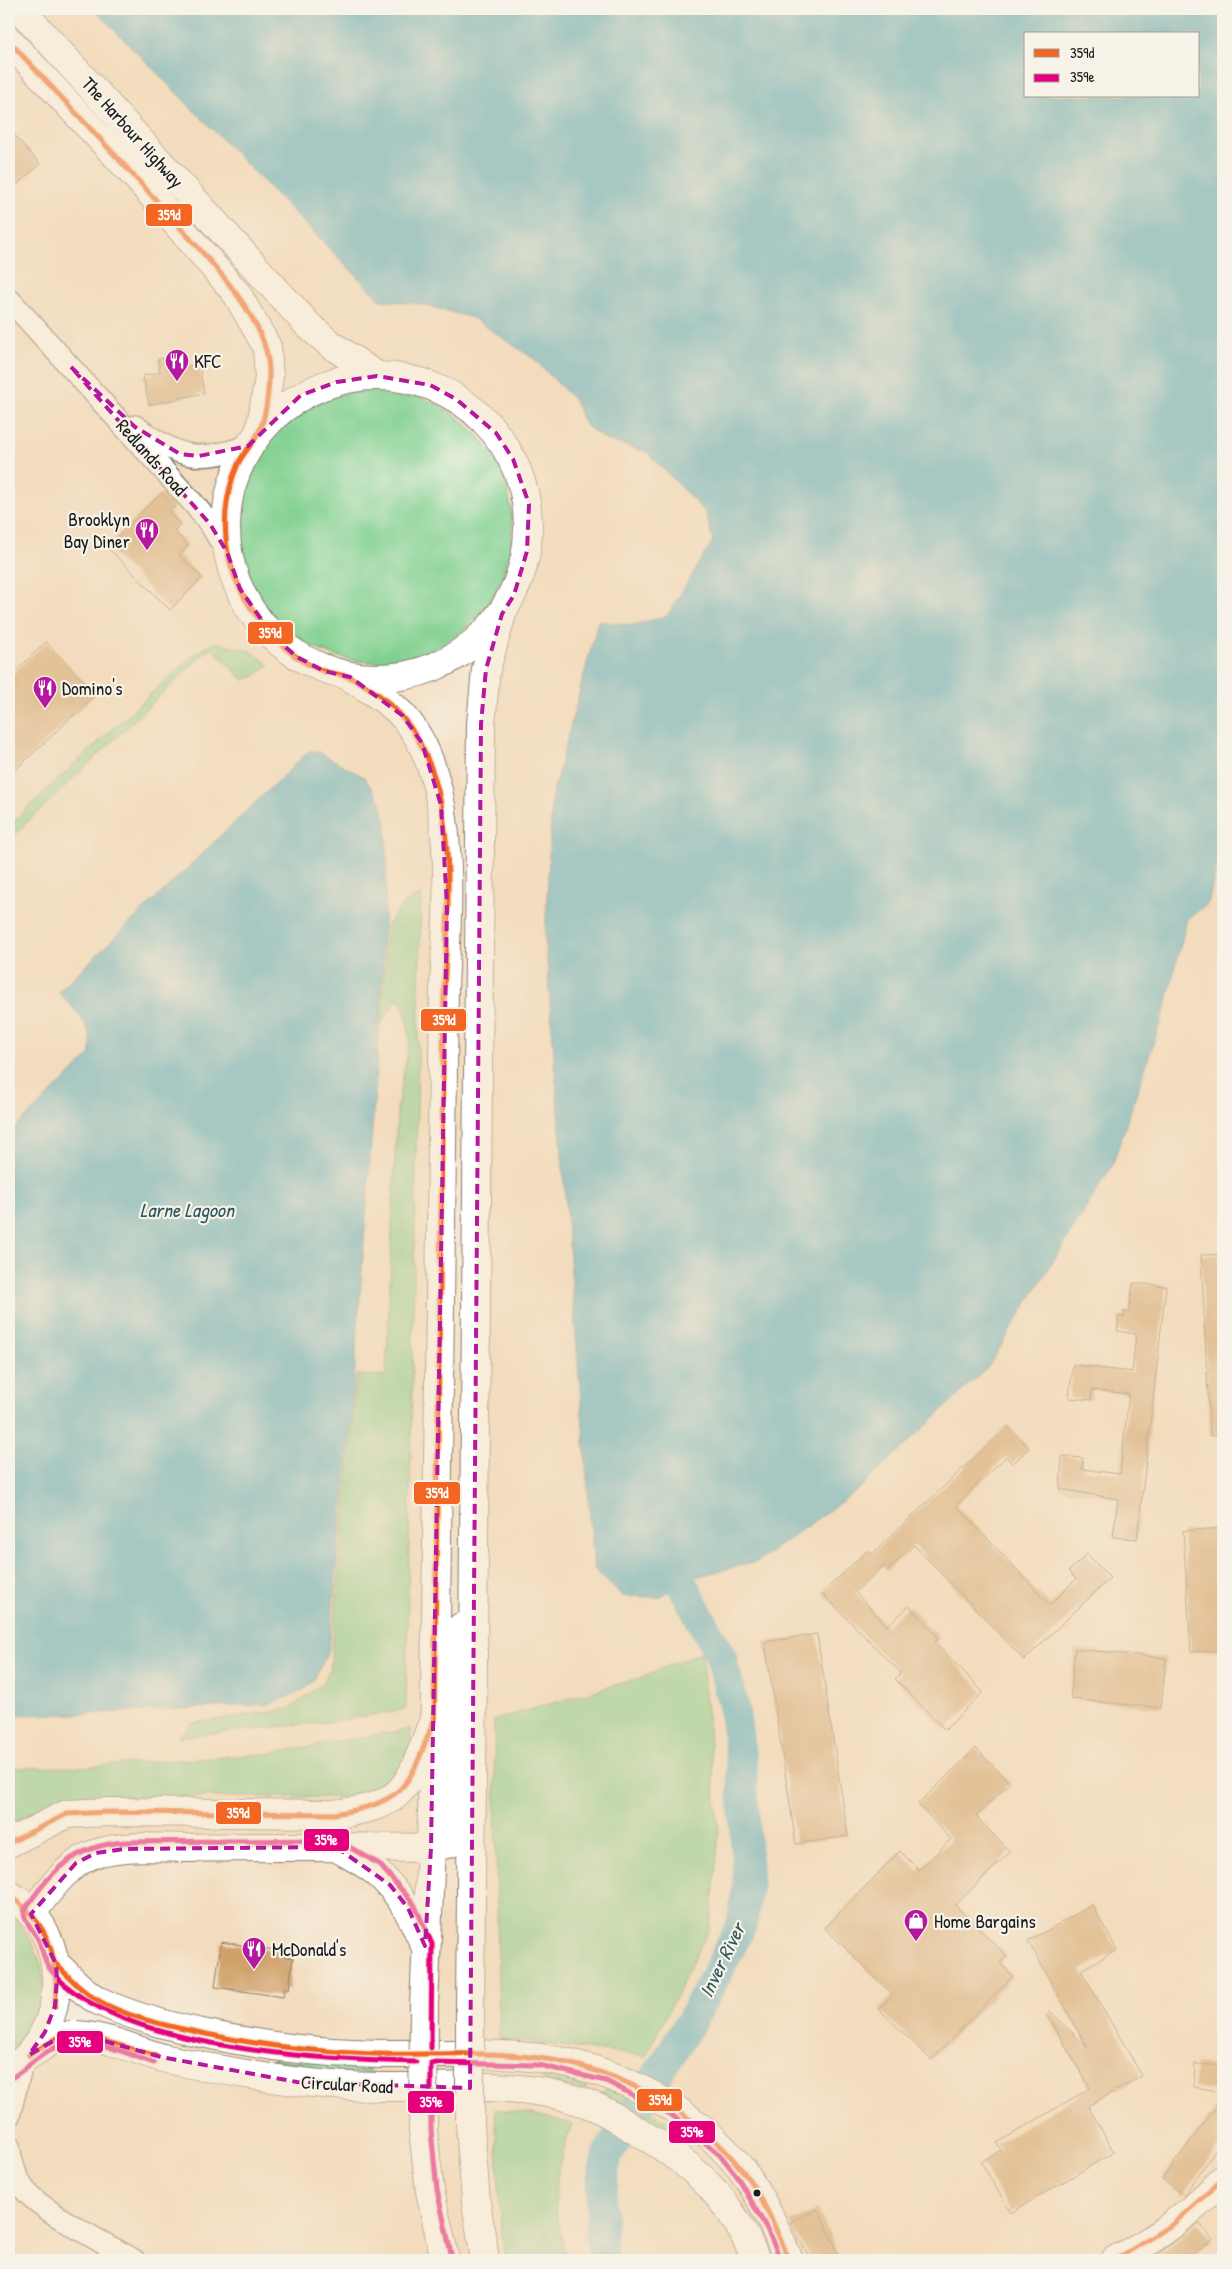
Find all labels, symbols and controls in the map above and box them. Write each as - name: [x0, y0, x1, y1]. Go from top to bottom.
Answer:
- legend: [1024, 32, 1200, 98]
- text: 359d: [1070, 42, 1095, 63]
- text: 359e: [1070, 66, 1095, 87]
- street label: The Harbour Highway: [76, 71, 190, 193]
- line badge: 359d: [145, 203, 193, 227]
- text: 359d: [158, 205, 181, 224]
- restaurant icon: KFC: [164, 348, 190, 382]
- place label: KFC: [194, 348, 221, 374]
- street label: Redlands Road: [111, 413, 194, 501]
- place label: Brooklyn Bay Diner: [64, 506, 131, 554]
- restaurant icon: Brooklyn Bay Diner: [134, 517, 160, 551]
- line badge: 359d: [247, 621, 294, 645]
- text: 359d: [259, 623, 282, 642]
- restaurant icon: Domino's: [32, 675, 58, 709]
- place label: Domino's: [62, 675, 123, 701]
- line badge: 359d: [420, 1008, 467, 1032]
- text: 359d: [433, 1010, 456, 1029]
- water label: Larne Lagoon: [140, 1196, 236, 1224]
- line badge: 359d: [413, 1481, 461, 1505]
- text: 359d: [426, 1483, 449, 1502]
- line badge: 359d: [215, 1801, 262, 1825]
- text: 359d: [227, 1803, 250, 1822]
- line badge: 359e: [303, 1828, 350, 1852]
- text: 359e: [315, 1830, 338, 1849]
- shop icon: Home Bargains: [903, 1908, 929, 1942]
- place label: Home Bargains: [934, 1908, 1036, 1934]
- water label: Inver River: [692, 1916, 752, 2001]
- restaurant icon: McDonald's: [241, 1936, 267, 1970]
- place label: McDonald's: [272, 1936, 346, 1962]
- line badge: 359e: [56, 2030, 104, 2054]
- text: 359e: [69, 2032, 92, 2051]
- street label: Circular Road: [300, 2069, 394, 2099]
- line badge: 359d: [636, 2088, 683, 2112]
- line badge: 359e: [407, 2090, 455, 2114]
- text: 359d: [649, 2090, 672, 2109]
- text: 359e: [420, 2092, 443, 2111]
- line badge: 359e: [668, 2120, 716, 2144]
- text: 359e: [681, 2122, 704, 2141]
- unlabelled marker: [752, 2188, 762, 2198]

